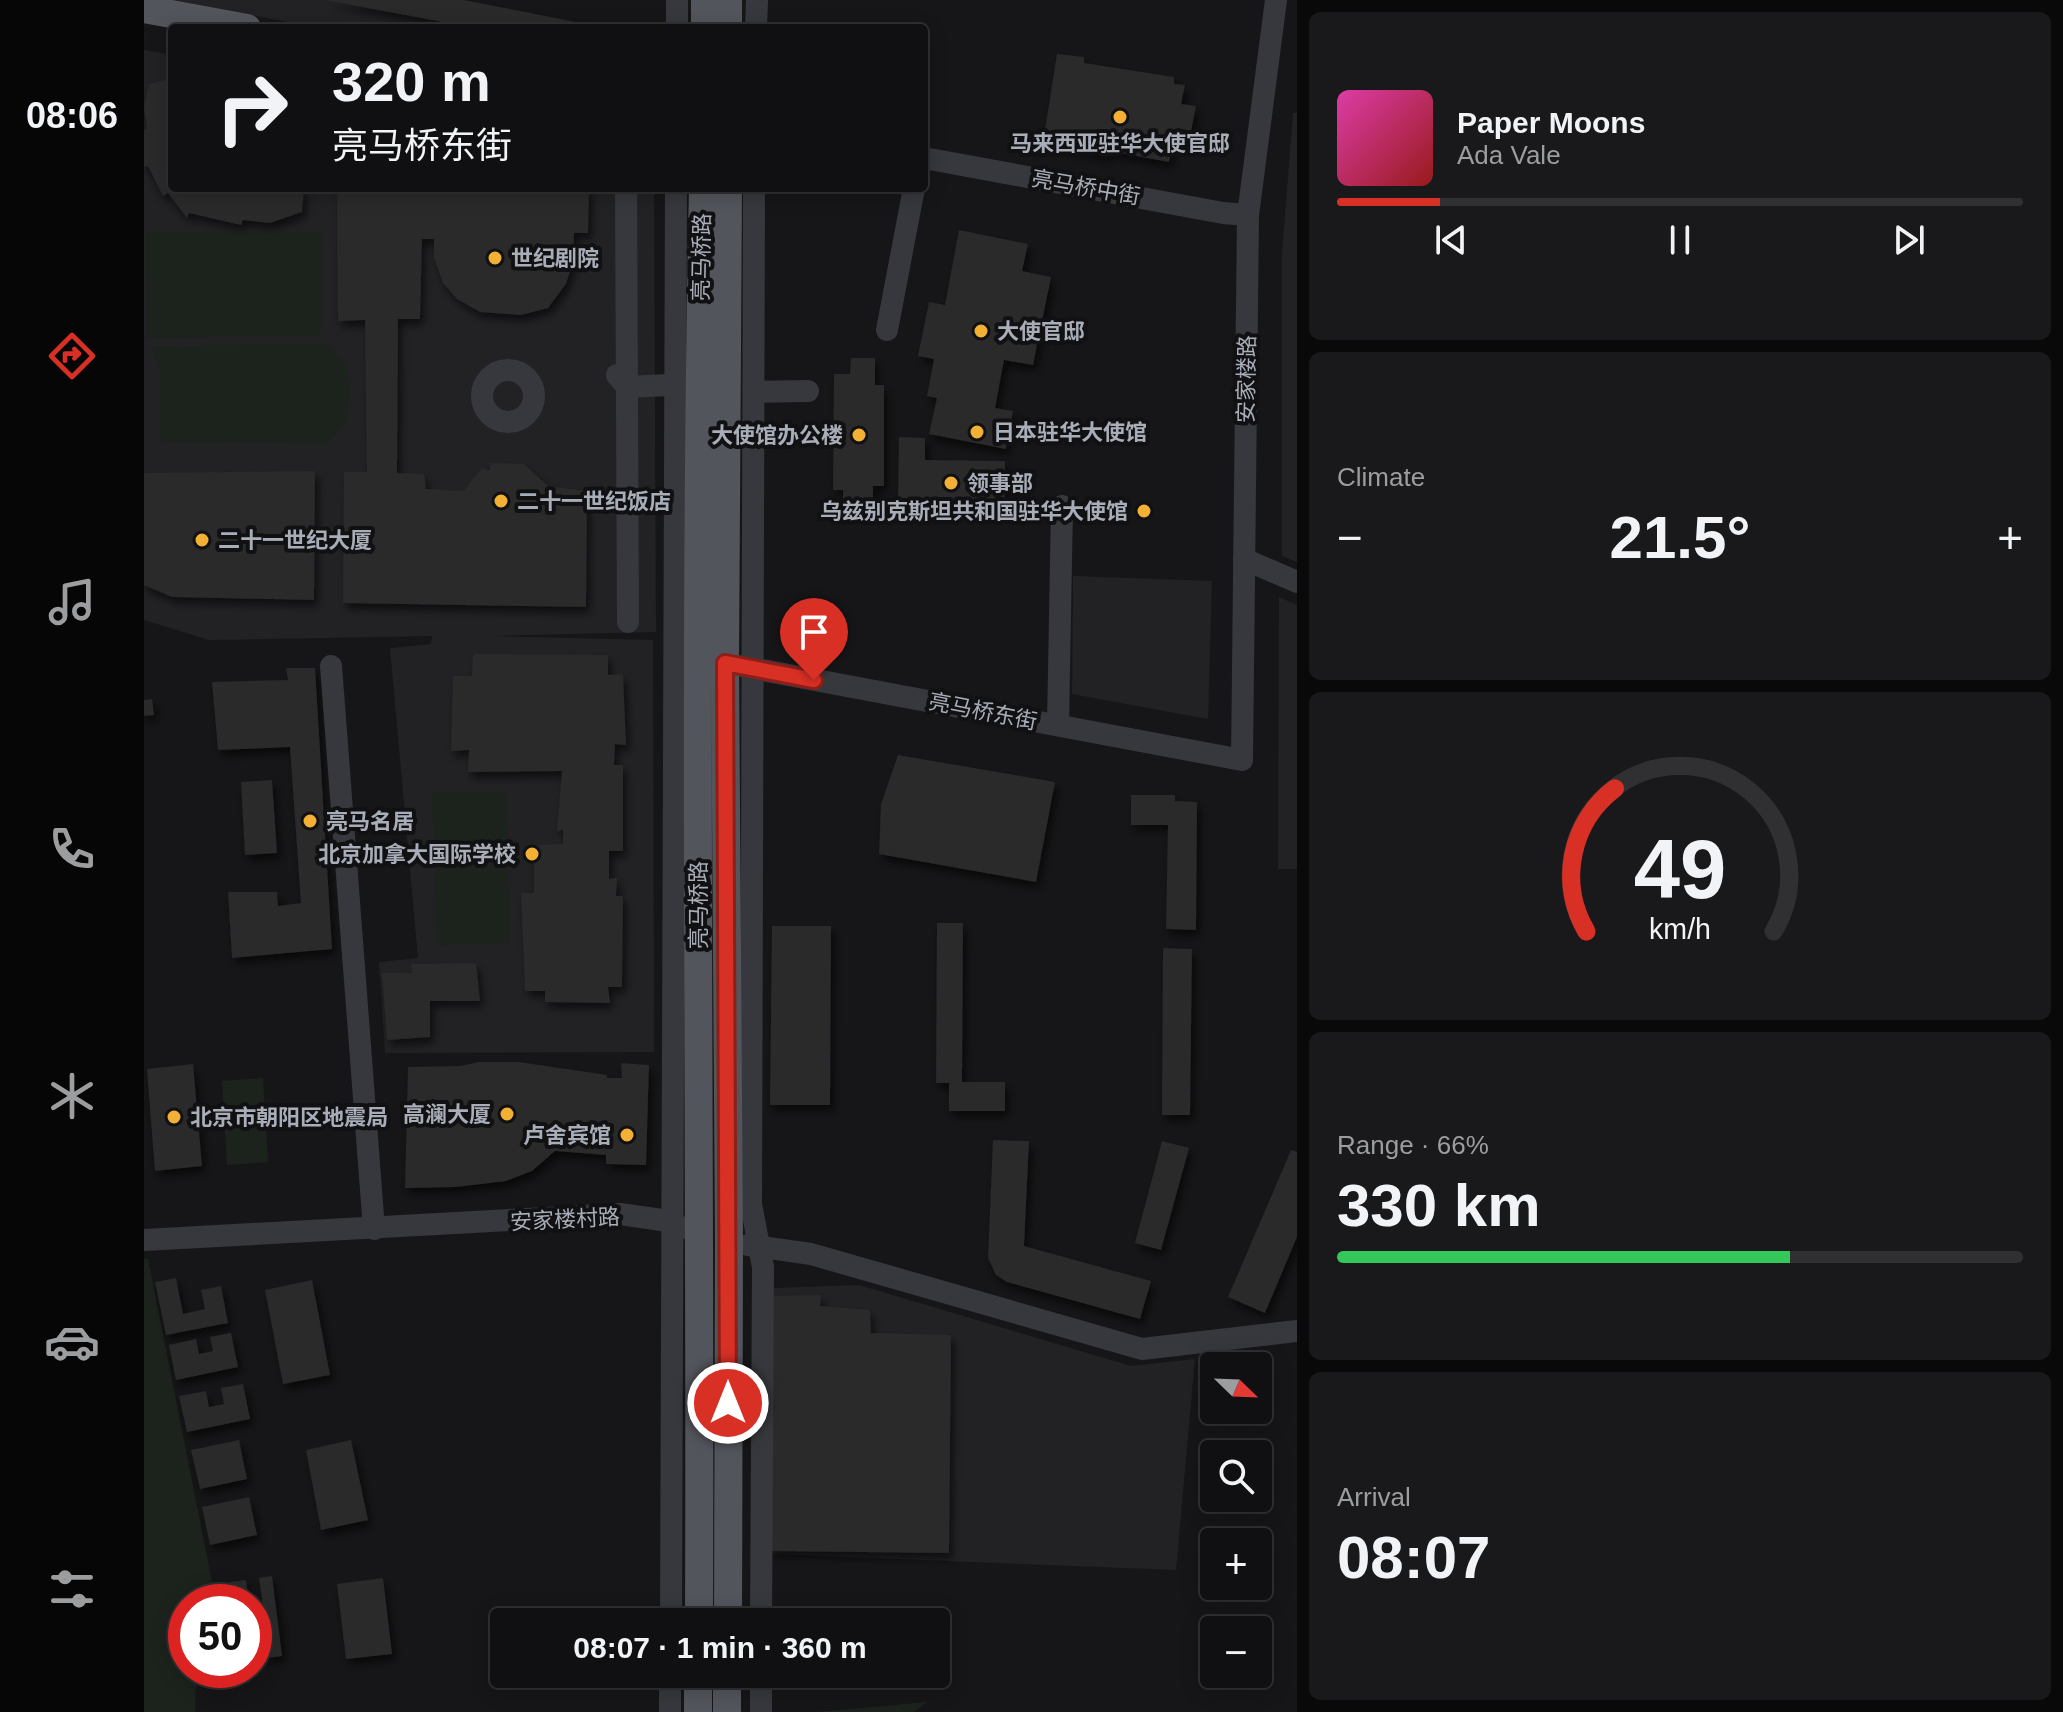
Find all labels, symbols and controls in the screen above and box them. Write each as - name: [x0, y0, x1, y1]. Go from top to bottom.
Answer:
- text: 320 m: [332, 50, 491, 113]
- icon: right: [200, 56, 304, 160]
- text: 08:06: [26, 95, 118, 136]
- text: Paper Moons: [1457, 106, 1645, 139]
- marker: 马来西亚驻华大使官邸: [1111, 108, 1129, 126]
- text: 亮马桥东街: [332, 125, 512, 166]
- place label: 马来西亚驻华大使官邸: [1010, 131, 1230, 156]
- text: Ada Vale: [1457, 140, 1561, 170]
- street label: 亮马桥中街: [1030, 166, 1142, 209]
- street label: 亮马桥路: [688, 213, 715, 301]
- icon: previous: [1429, 218, 1473, 262]
- icon: pause: [1658, 218, 1702, 262]
- icon: next: [1887, 218, 1931, 262]
- place label: 世纪剧院: [511, 246, 599, 271]
- marker: 世纪剧院: [486, 249, 504, 267]
- place label: 大使官邸: [997, 319, 1085, 344]
- marker: 大使官邸: [972, 322, 990, 340]
- icon: directions: [44, 328, 100, 384]
- street label: 安家楼路: [1233, 335, 1260, 423]
- place label: 日本驻华大使馆: [993, 420, 1147, 445]
- place label: 大使馆办公楼: [711, 423, 843, 448]
- marker: 日本驻华大使馆: [968, 423, 986, 441]
- marker: 大使馆办公楼: [850, 426, 868, 444]
- text: Climate: [1337, 462, 1425, 492]
- place label: 领事部: [967, 471, 1033, 496]
- marker: 领事部: [942, 474, 960, 492]
- place label: 二十一世纪饭店: [517, 489, 671, 514]
- marker: 二十一世纪饭店: [492, 492, 510, 510]
- place label: 乌兹别克斯坦共和国驻华大使馆: [820, 499, 1128, 524]
- marker: 乌兹别克斯坦共和国驻华大使馆: [1135, 502, 1153, 520]
- text: 21.5°: [1610, 504, 1750, 571]
- text: −: [1337, 513, 1363, 562]
- text: +: [1997, 513, 2023, 562]
- place label: 二十一世纪大厦: [218, 528, 372, 553]
- marker: 二十一世纪大厦: [193, 531, 211, 549]
- icon: music: [44, 574, 100, 630]
- pin: [780, 598, 848, 680]
- icon: arrive: [792, 610, 836, 654]
- street label: 亮马桥东街: [927, 689, 1039, 734]
- place label: 亮马名居: [326, 809, 414, 834]
- marker: 亮马名居: [301, 812, 319, 830]
- icon: phone: [44, 821, 100, 877]
- text: 49: [1634, 823, 1726, 916]
- place label: 北京加拿大国际学校: [318, 842, 516, 867]
- marker: 北京加拿大国际学校: [523, 845, 541, 863]
- street label: 亮马桥路: [686, 861, 711, 949]
- text: km/h: [1649, 913, 1711, 945]
- icon: climate: [44, 1068, 100, 1124]
- place label: 高澜大厦: [403, 1102, 491, 1127]
- place label: 北京市朝阳区地震局: [190, 1105, 388, 1130]
- marker: 高澜大厦: [498, 1105, 516, 1123]
- marker: 北京市朝阳区地震局: [165, 1108, 183, 1126]
- place label: 卢舍宾馆: [523, 1123, 611, 1148]
- marker: 卢舍宾馆: [618, 1126, 636, 1144]
- text: Range · 66%: [1337, 1130, 1489, 1160]
- text: 330 km: [1337, 1172, 1541, 1239]
- street label: 安家楼村路: [509, 1204, 621, 1235]
- icon: car: [44, 1314, 100, 1370]
- north arrow: [1200, 1352, 1272, 1424]
- map controls: [1200, 1352, 1272, 1688]
- position arrow: [686, 1361, 770, 1445]
- button: search: [1200, 1440, 1272, 1512]
- text: Arrival: [1337, 1482, 1411, 1512]
- text: 08:07: [1337, 1524, 1490, 1591]
- button: +: [1200, 1528, 1272, 1600]
- icon: filters: [44, 1561, 100, 1617]
- speed limit sign: 50: [168, 1584, 272, 1688]
- button: −: [1200, 1616, 1272, 1688]
- text: 08:07 · 1 min · 360 m: [573, 1631, 867, 1664]

